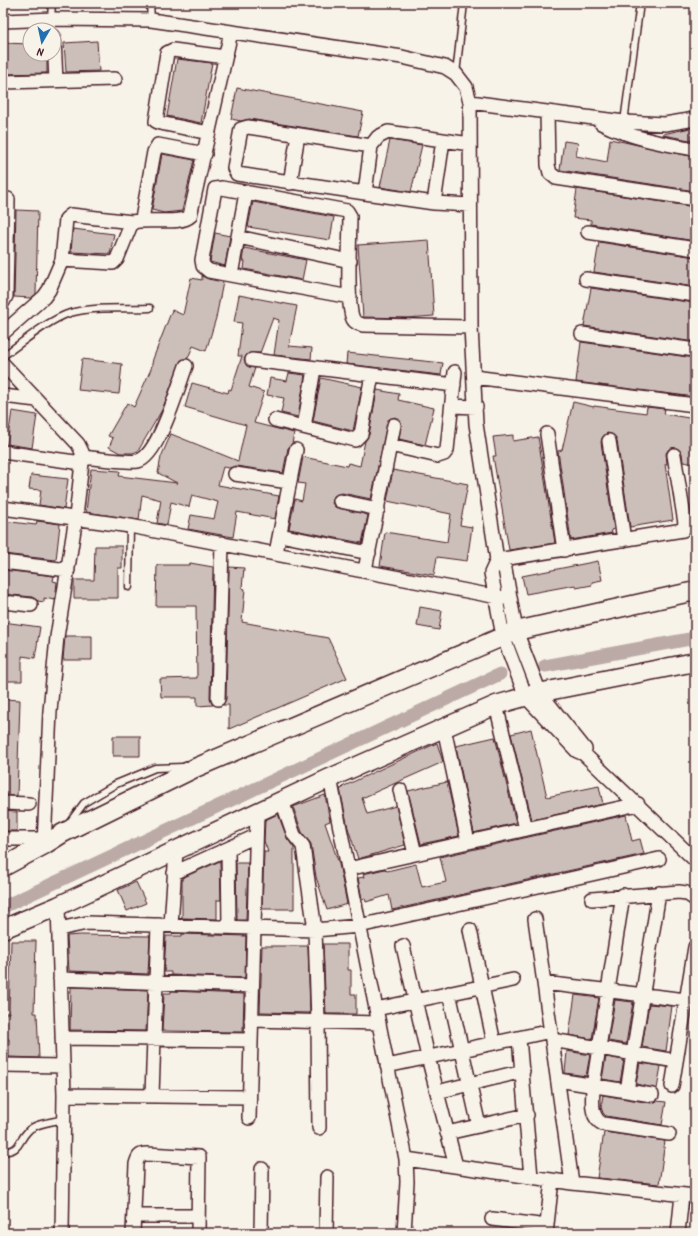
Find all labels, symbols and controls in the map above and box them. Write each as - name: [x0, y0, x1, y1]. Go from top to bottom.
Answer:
- north arrow: [22, 22, 62, 62]
- text: N: [36, 41, 45, 60]

